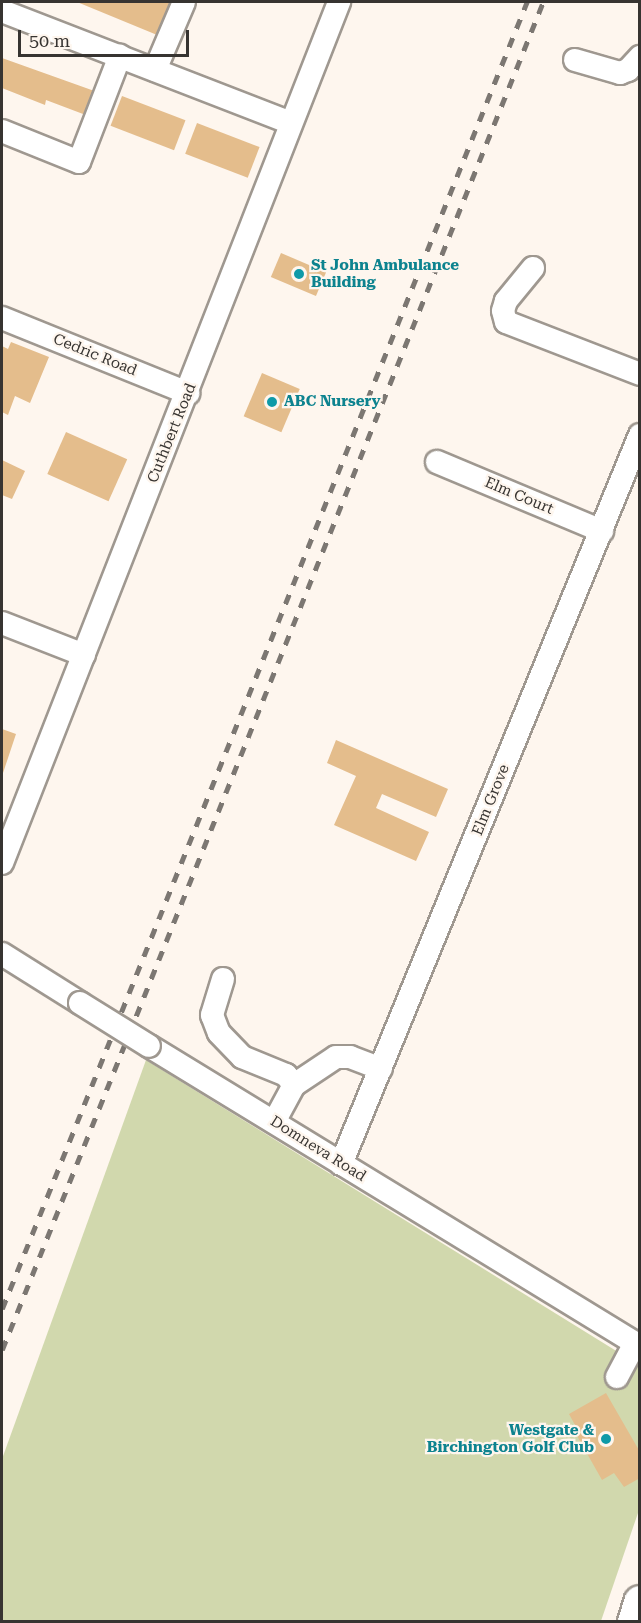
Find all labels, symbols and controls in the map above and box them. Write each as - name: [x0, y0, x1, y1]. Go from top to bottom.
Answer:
- scale bar: [21, 18, 192, 56]
- text: 50 m: [29, 30, 70, 51]
- place label: St John Ambulance Building: [311, 256, 459, 291]
- marker: St John Ambulance Building: [292, 267, 306, 281]
- street label: Cedric Road: [50, 330, 140, 380]
- street label: Cuthbert Road: [144, 381, 200, 485]
- place label: ABC Nursery: [284, 393, 381, 411]
- marker: ABC Nursery: [265, 395, 279, 409]
- street label: Elm Court: [482, 473, 556, 519]
- street label: Elm Grove: [469, 762, 513, 838]
- street label: Domneva Road: [267, 1112, 369, 1186]
- place label: Westgate & Birchington Golf Club: [427, 1421, 594, 1456]
- marker: Westgate & Birchington Golf Club: [599, 1432, 613, 1446]

